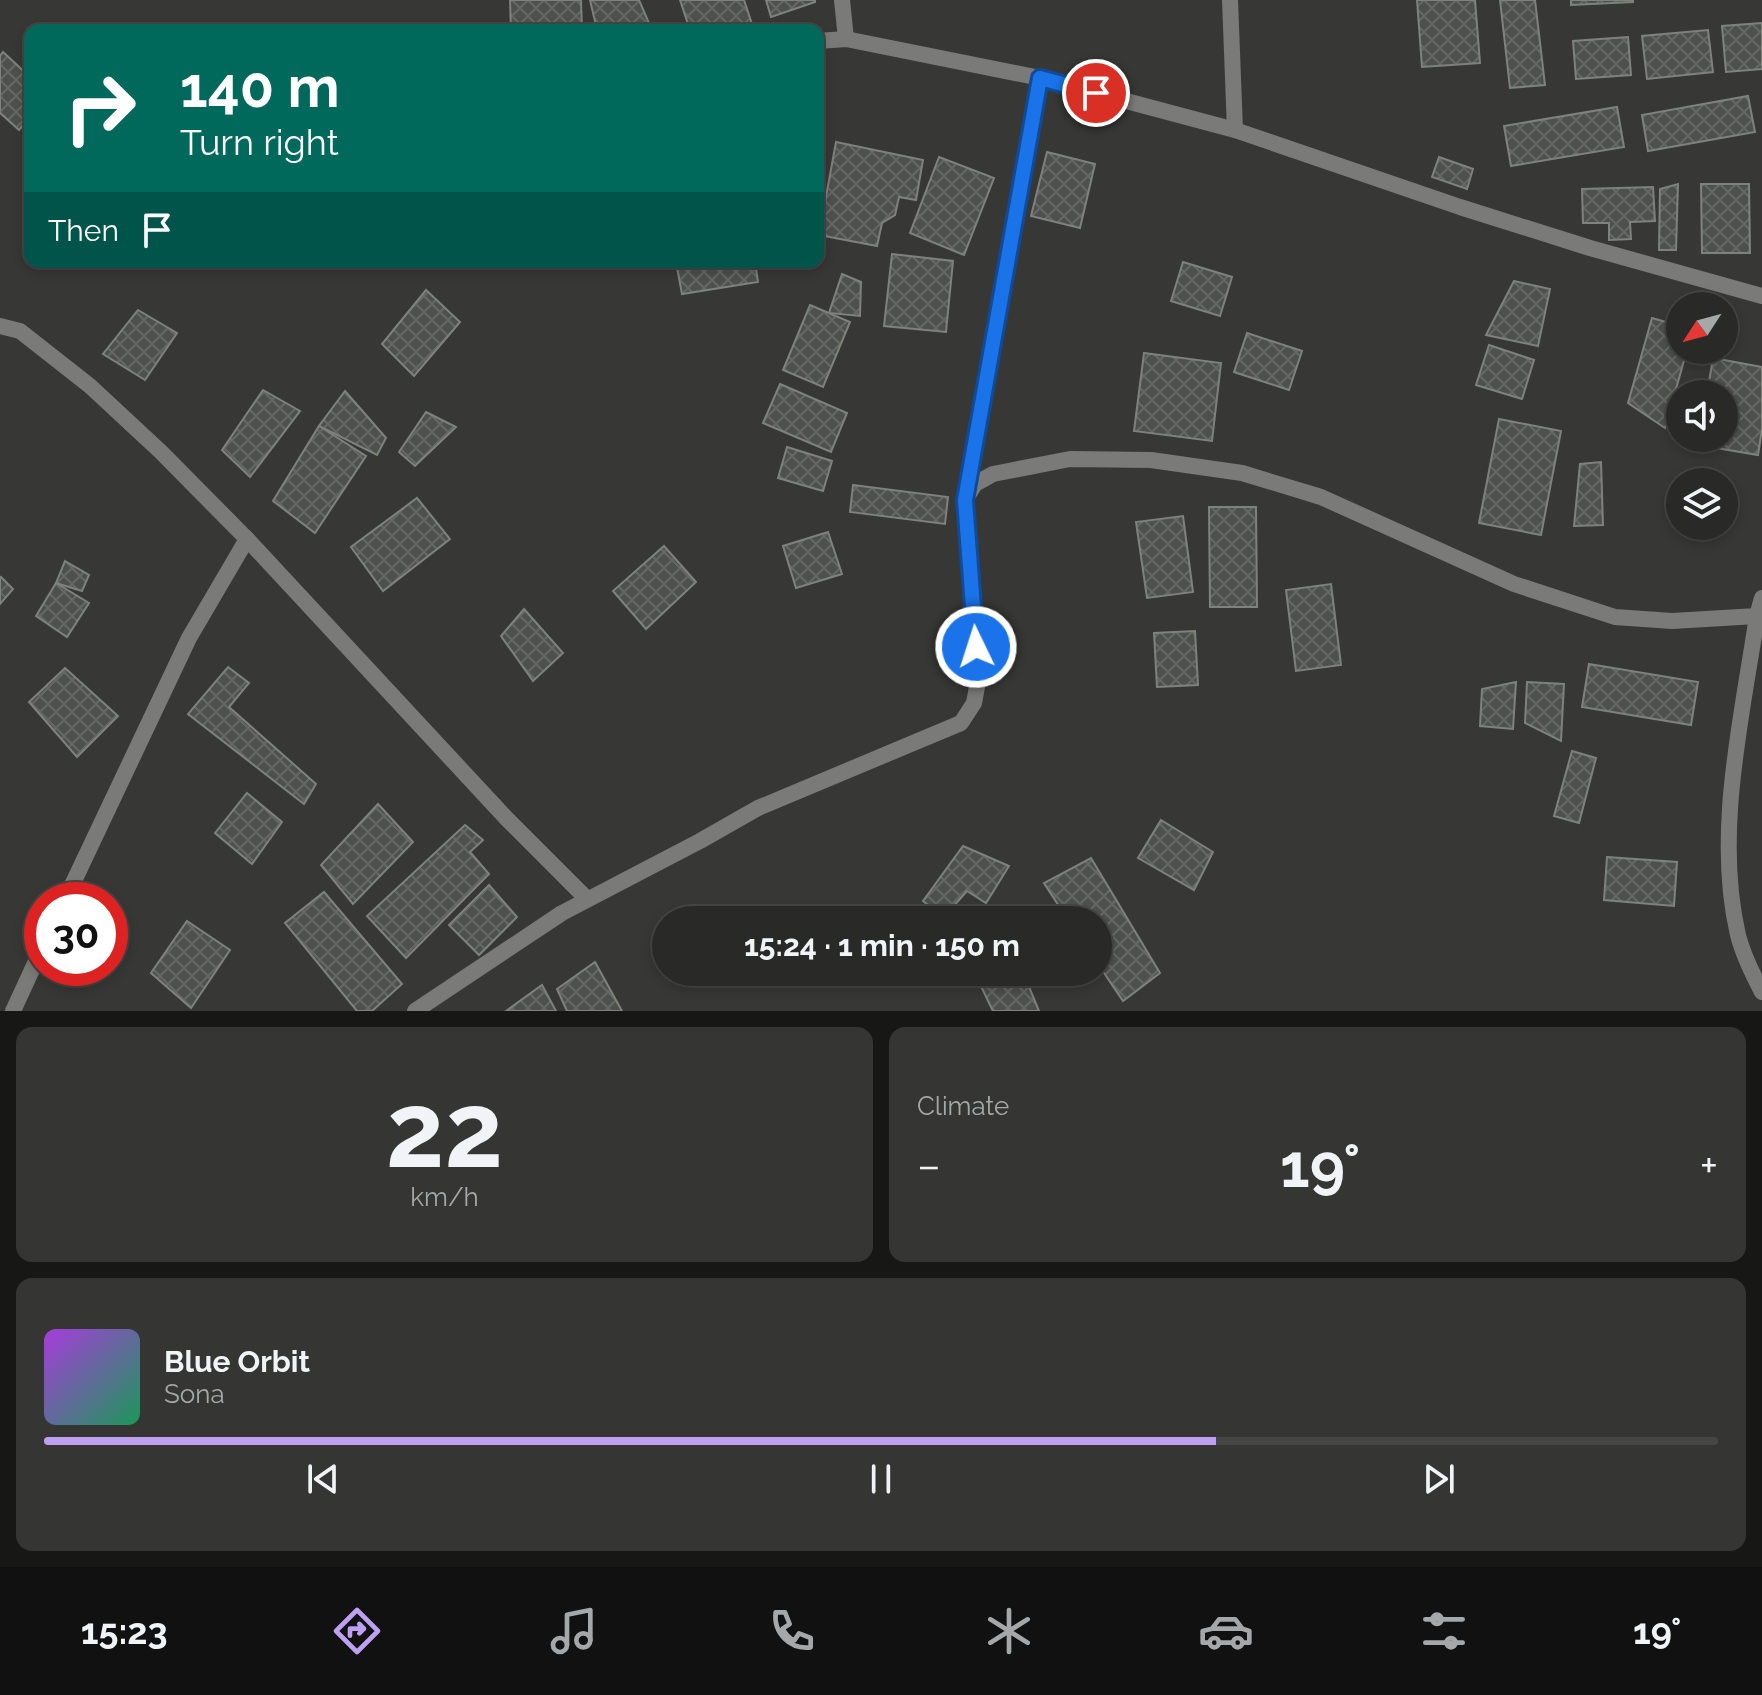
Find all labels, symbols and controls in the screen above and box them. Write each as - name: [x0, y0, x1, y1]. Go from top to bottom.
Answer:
- text: 140 m: [180, 54, 340, 120]
- icon: right: [48, 56, 152, 160]
- pin: [1062, 59, 1130, 127]
- icon: arrive: [1074, 71, 1118, 115]
- text: Turn right: [180, 121, 339, 163]
- icon: arrive: [135, 208, 179, 252]
- text: Then: [48, 213, 119, 248]
- north arrow: [1666, 292, 1738, 364]
- map controls: [1666, 292, 1738, 540]
- button: sound: [1666, 380, 1738, 452]
- button: layers: [1666, 468, 1738, 540]
- position arrow: [934, 605, 1018, 689]
- speed limit sign: 30: [24, 882, 128, 986]
- text: 15:24 · 1 min · 150 m: [744, 928, 1020, 963]
- text: 22: [386, 1069, 503, 1191]
- text: Climate: [917, 1091, 1009, 1121]
- text: 19°: [1280, 1131, 1360, 1201]
- text: −: [917, 1140, 941, 1191]
- text: +: [1700, 1140, 1718, 1191]
- text: km/h: [410, 1182, 479, 1212]
- text: Blue Orbit: [164, 1344, 310, 1379]
- text: Sona: [164, 1379, 225, 1409]
- icon: previous: [301, 1457, 345, 1501]
- icon: pause: [859, 1457, 903, 1501]
- icon: next: [1417, 1457, 1461, 1501]
- icon: directions: [329, 1603, 385, 1659]
- icon: music: [546, 1603, 602, 1659]
- icon: phone: [764, 1603, 820, 1659]
- icon: climate: [981, 1603, 1037, 1659]
- icon: car: [1198, 1603, 1254, 1659]
- icon: filters: [1416, 1603, 1472, 1659]
- text: 15:23: [81, 1610, 168, 1652]
- text: 19°: [1633, 1610, 1681, 1652]

